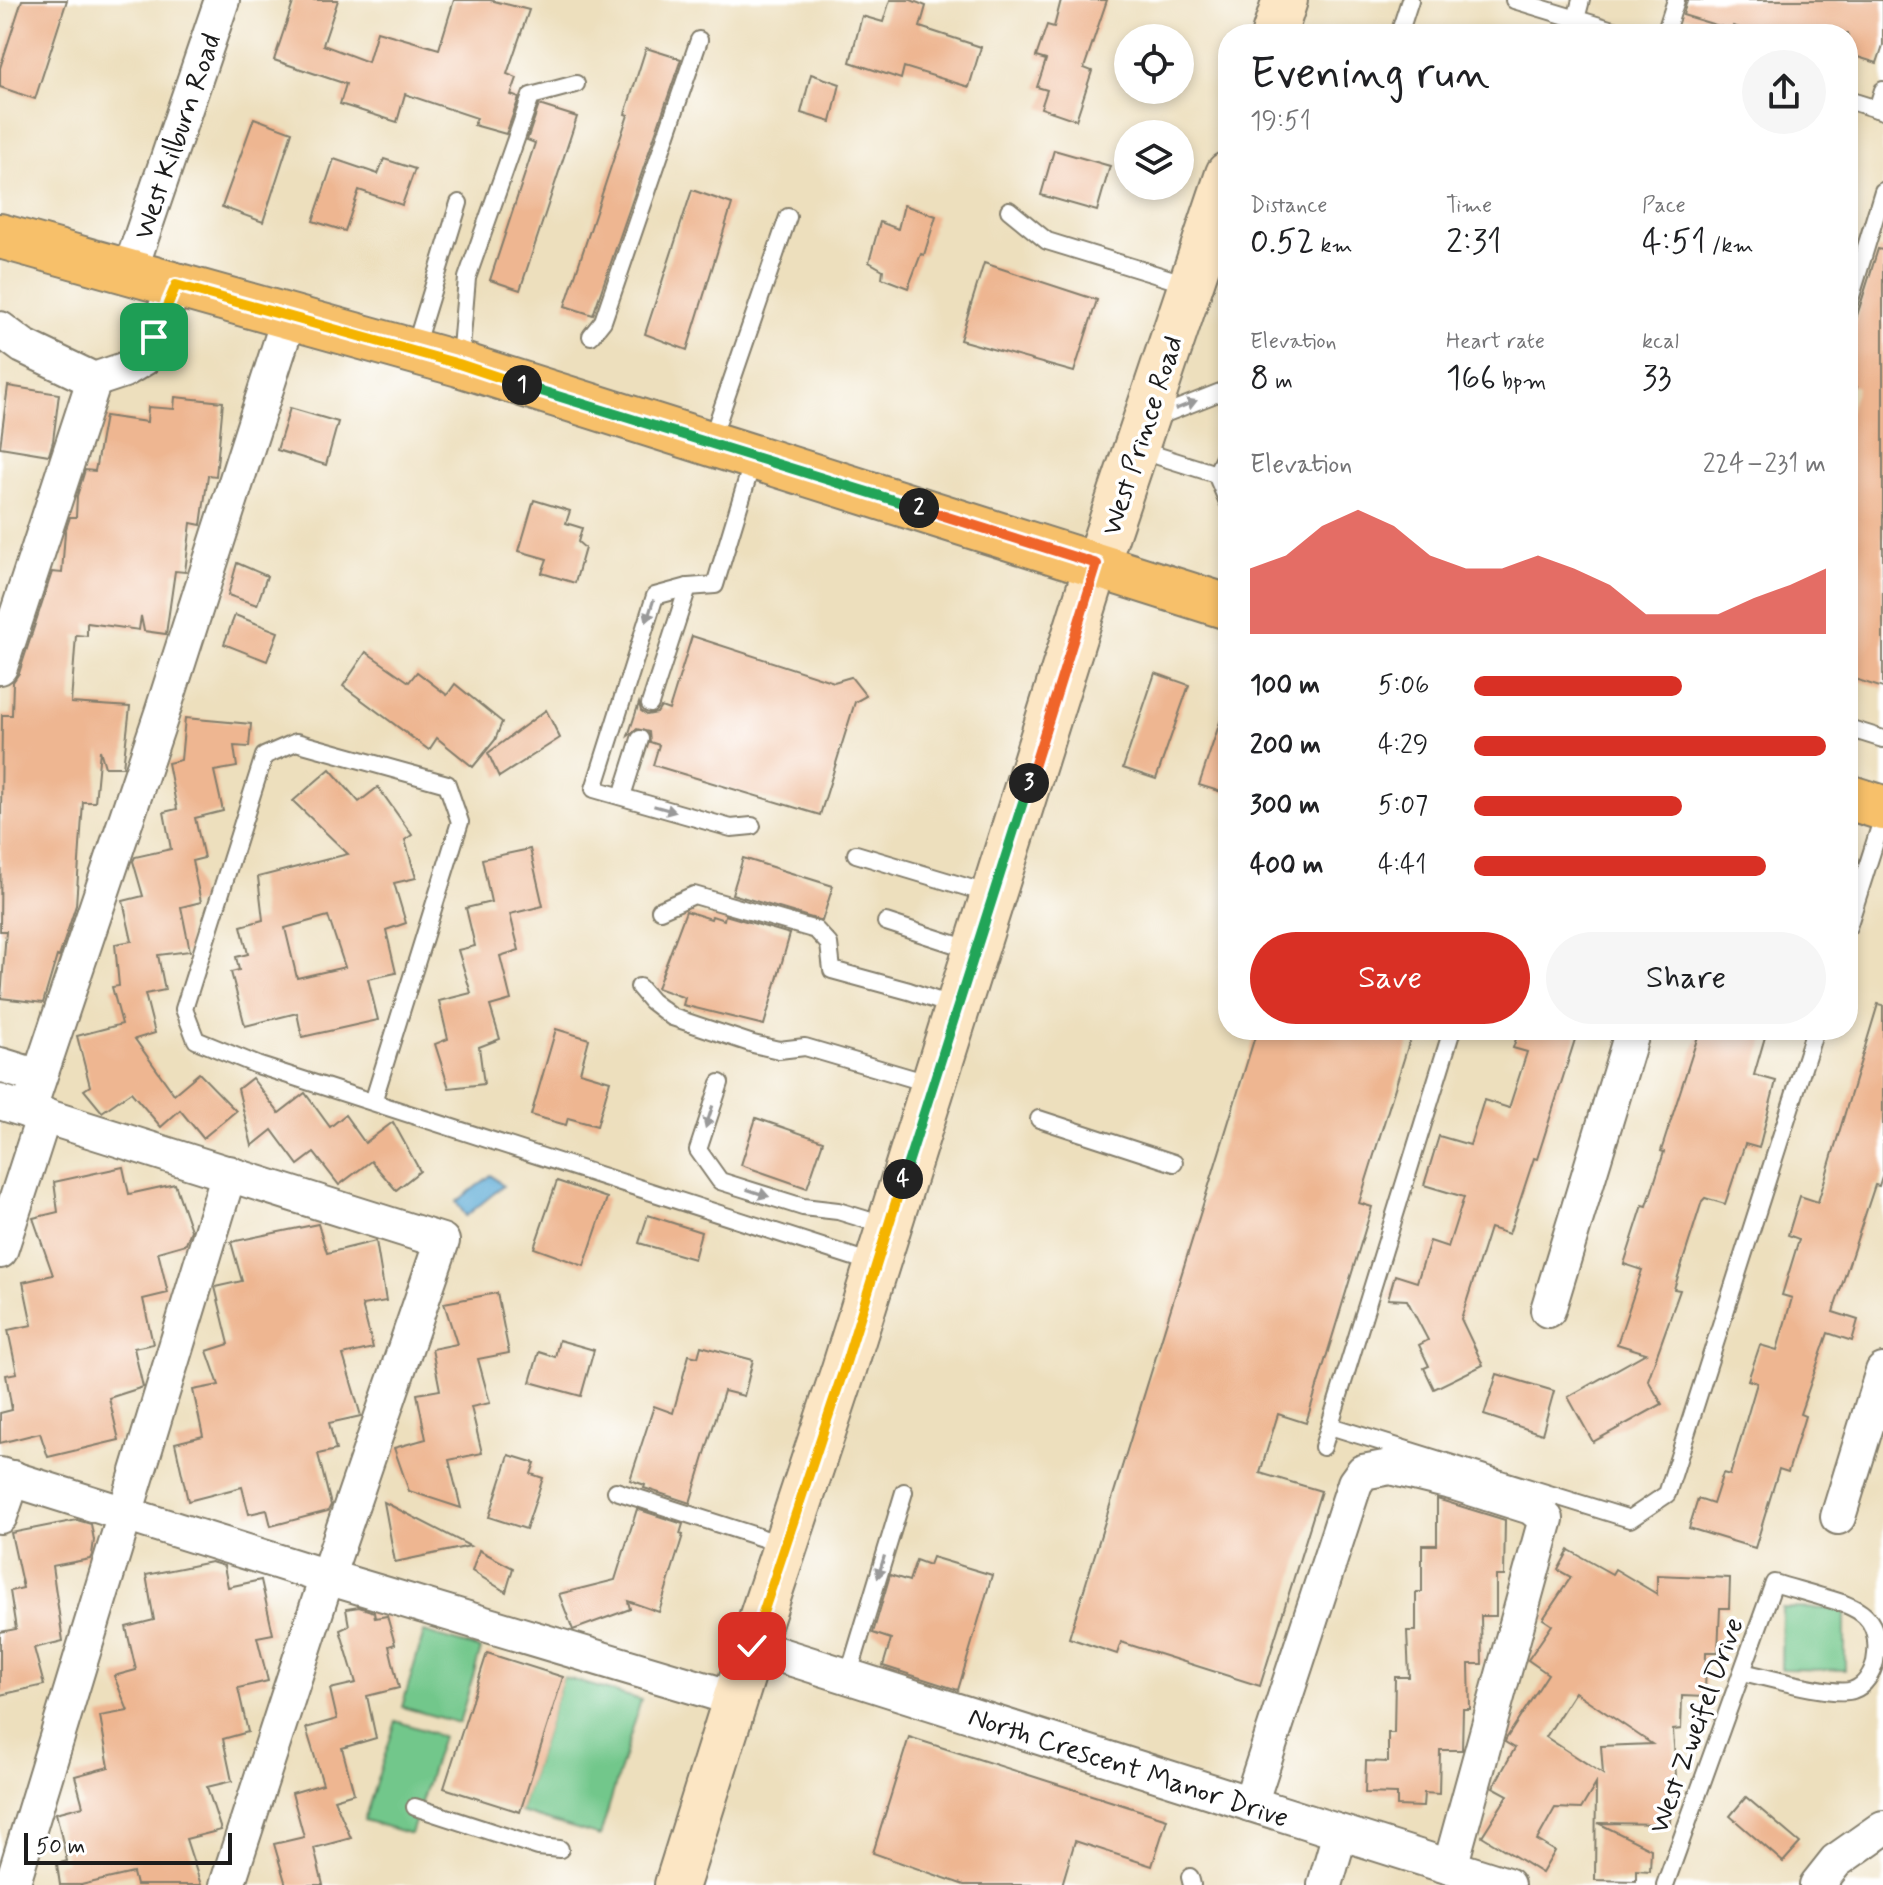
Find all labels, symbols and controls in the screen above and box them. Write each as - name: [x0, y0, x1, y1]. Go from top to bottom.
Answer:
- map controls: [1114, 24, 1194, 200]
- button: locate: [1114, 24, 1194, 104]
- street label: West Kilburn Road: [126, 29, 231, 245]
- text: Evening run: [1250, 46, 1490, 104]
- button: share: [1742, 50, 1826, 134]
- text: 19:51: [1250, 105, 1311, 139]
- button: layers: [1114, 120, 1194, 200]
- text: Distance: [1250, 192, 1327, 220]
- text: Time: [1446, 192, 1492, 220]
- text: Pace: [1642, 192, 1686, 220]
- text: 0.52: [1250, 220, 1314, 265]
- text: 2:31: [1446, 220, 1502, 265]
- text: 4:51: [1642, 220, 1706, 265]
- text: km: [1314, 232, 1352, 260]
- text: /km: [1706, 232, 1754, 260]
- pin: [120, 303, 188, 371]
- icon: arrive: [132, 315, 176, 359]
- text: Elevation: [1250, 328, 1337, 356]
- text: Heart rate: [1446, 328, 1545, 356]
- text: kcal: [1642, 328, 1679, 356]
- street label: West Prince Road: [1094, 331, 1193, 540]
- text: 8: [1250, 356, 1269, 401]
- text: 166: [1446, 356, 1496, 401]
- text: 33: [1642, 356, 1672, 401]
- pin: 1: [502, 365, 542, 405]
- text: m: [1269, 368, 1293, 396]
- text: bpm: [1496, 368, 1546, 396]
- text: 1: [517, 371, 527, 399]
- one-way arrow: [1174, 398, 1198, 411]
- text: Elevation: [1250, 448, 1352, 482]
- text: 224–231 m: [1703, 448, 1826, 482]
- pin: 2: [899, 488, 939, 528]
- text: 2: [914, 494, 924, 522]
- one-way arrow: [643, 599, 656, 623]
- text: 100 m: [1250, 669, 1320, 703]
- text: 5:06: [1378, 669, 1429, 703]
- text: 200 m: [1250, 729, 1321, 763]
- text: 4:29: [1378, 729, 1428, 763]
- pin: 3: [1009, 763, 1049, 803]
- text: 3: [1024, 769, 1034, 797]
- text: 300 m: [1250, 789, 1320, 823]
- text: 5:07: [1378, 789, 1428, 823]
- one-way arrow: [653, 803, 677, 816]
- text: 400 m: [1250, 849, 1323, 883]
- text: 4:41: [1378, 849, 1426, 883]
- button: Save: [1250, 932, 1530, 1024]
- button: Share: [1546, 932, 1826, 1024]
- one-way arrow: [703, 1105, 715, 1129]
- pin: 4: [883, 1159, 923, 1199]
- text: 4: [897, 1165, 909, 1193]
- one-way arrow: [747, 1187, 771, 1200]
- one-way arrow: [874, 1556, 887, 1580]
- pin: [718, 1612, 786, 1680]
- street label: West Zweifel Drive: [1641, 1613, 1754, 1839]
- icon: check: [730, 1624, 774, 1668]
- street label: North Crescent Manor Drive: [963, 1699, 1293, 1838]
- scale bar: [24, 1829, 232, 1865]
- text: 50 m: [36, 1833, 85, 1861]

